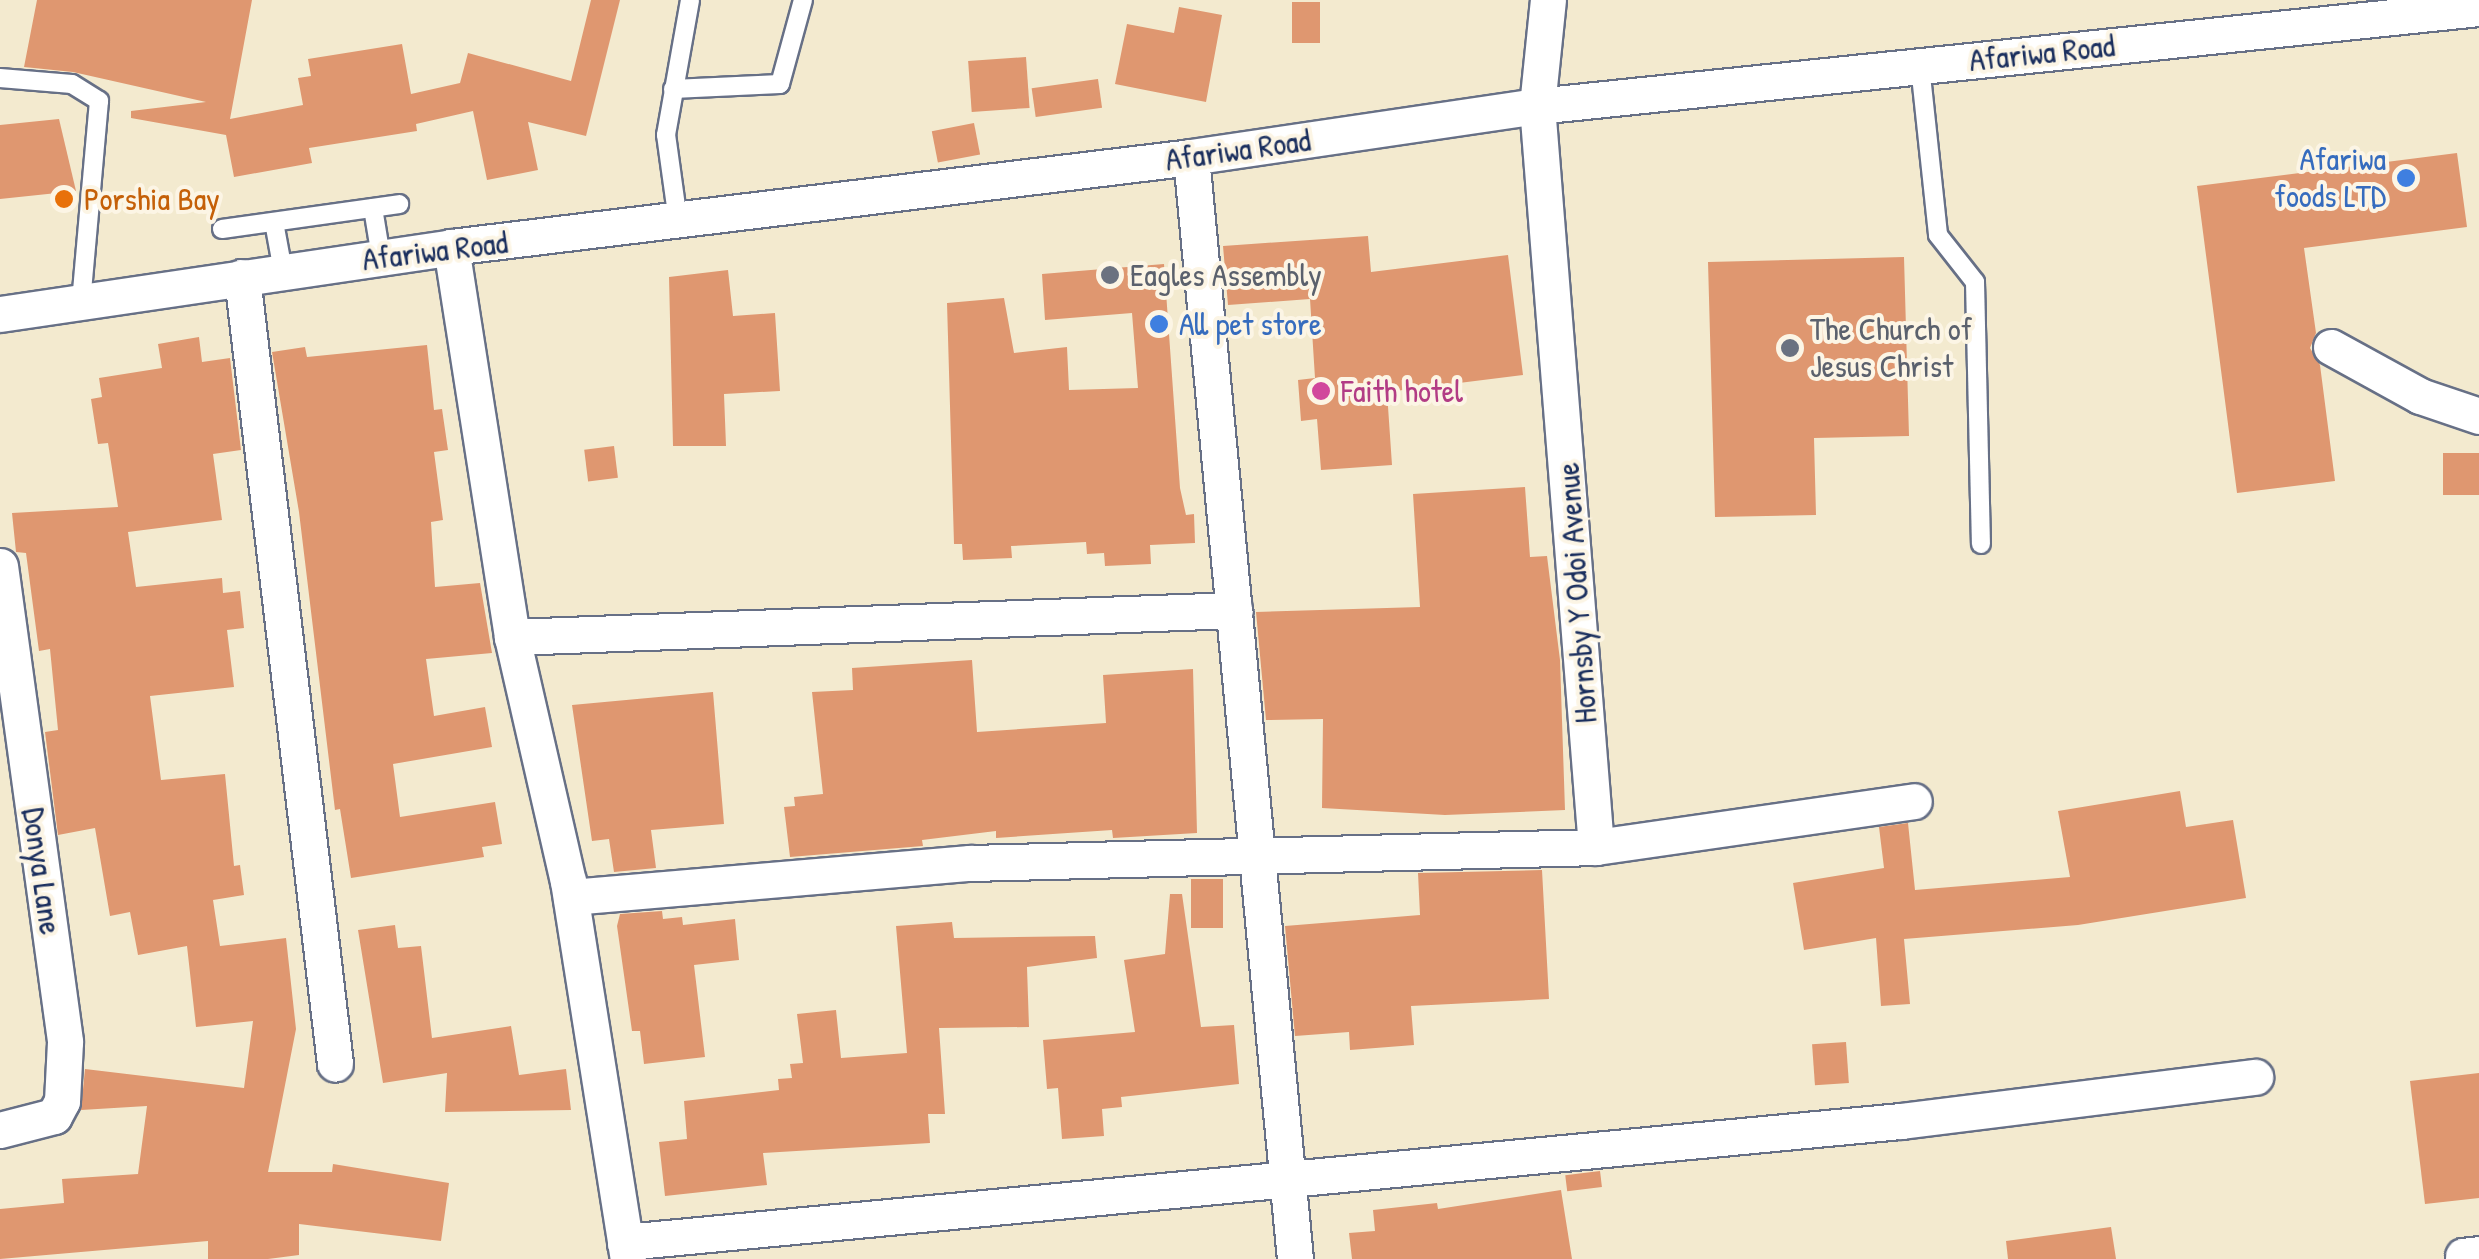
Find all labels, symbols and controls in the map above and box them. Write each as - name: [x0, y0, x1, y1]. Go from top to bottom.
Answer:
- street label: Afariwa Road: [1967, 26, 2117, 80]
- street label: Afariwa Road: [1163, 121, 1313, 179]
- place label: Afariwa foods LTD: [2274, 141, 2386, 216]
- marker: Afariwa foods LTD: [2395, 167, 2417, 189]
- place label: Porshia Bay: [84, 180, 220, 218]
- marker: Porshia Bay: [53, 188, 75, 210]
- street label: Afariwa Road: [360, 223, 510, 279]
- place label: Eagles Assembly: [1130, 256, 1322, 294]
- marker: Eagles Assembly: [1099, 264, 1121, 286]
- place label: All pet store: [1179, 305, 1322, 343]
- place label: The Church of Jesus Christ: [1810, 311, 1972, 386]
- marker: All pet store: [1148, 313, 1170, 335]
- marker: The Church of Jesus Christ: [1779, 337, 1801, 359]
- place label: Faith hotel: [1341, 372, 1463, 410]
- marker: Faith hotel: [1310, 380, 1332, 402]
- street label: Hornsby Y Odoi Avenue: [1549, 461, 1605, 725]
- street label: Donya Lane: [14, 805, 70, 937]

